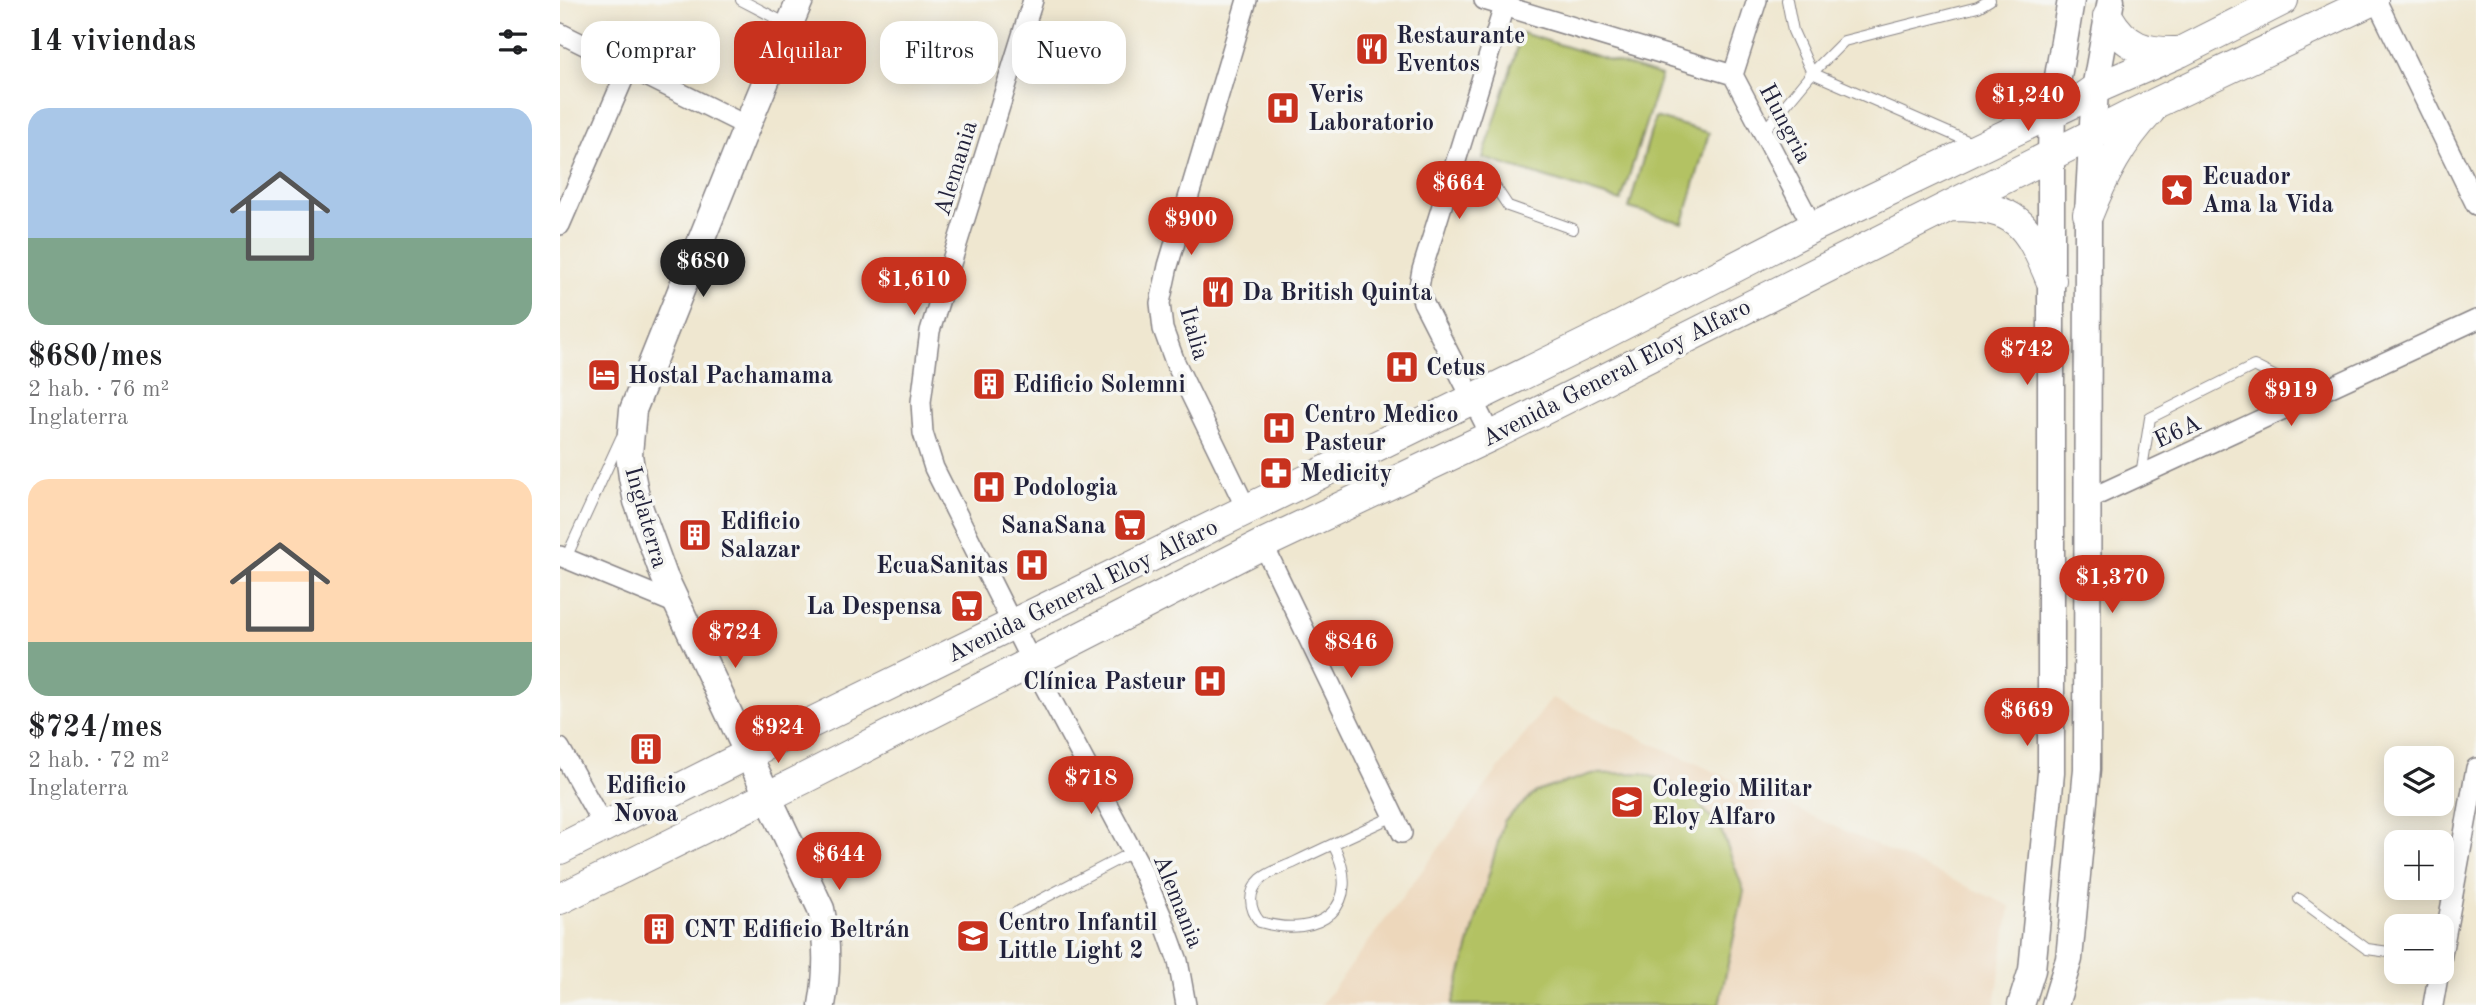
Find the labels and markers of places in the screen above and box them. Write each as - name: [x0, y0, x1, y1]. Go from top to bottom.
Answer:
- place label: Restaurante Eventos: [1396, 25, 1525, 77]
- restaurant icon: Restaurante Eventos: [1353, 30, 1391, 68]
- pin: $1,240: [1971, 74, 2085, 133]
- place label: Veris Laboratorio: [1308, 84, 1434, 136]
- hospital icon: Veris Laboratorio: [1264, 89, 1302, 127]
- pin: $664: [1418, 162, 1500, 221]
- place label: Ecuador Ama la Vida: [2202, 166, 2334, 218]
- place icon: Ecuador Ama la Vida: [2158, 171, 2196, 209]
- pin: $900: [1150, 198, 1232, 257]
- pin: $680: [662, 240, 744, 299]
- pin: $1,610: [857, 258, 971, 317]
- restaurant icon: Da British Quinta: [1199, 273, 1237, 311]
- place label: Da British Quinta: [1242, 282, 1432, 306]
- pin: $742: [1986, 328, 2068, 387]
- hospital icon: Cetus: [1383, 348, 1421, 386]
- hotel icon: Hostal Pachamama: [585, 356, 623, 394]
- place label: Cetus: [1426, 357, 1485, 381]
- place label: Hostal Pachamama: [628, 365, 833, 389]
- building icon: Edificio Solemni: [970, 365, 1008, 403]
- pin: $919: [2250, 368, 2332, 428]
- place label: Edificio Solemni: [1013, 374, 1186, 398]
- place label: Centro Medico Pasteur: [1304, 404, 1459, 456]
- hospital icon: Centro Medico Pasteur: [1260, 409, 1298, 447]
- pharmacy icon: Medicity: [1257, 454, 1295, 492]
- place label: Medicity: [1300, 463, 1392, 487]
- hospital icon: Podologia: [970, 468, 1008, 506]
- place label: Podologia: [1013, 477, 1118, 501]
- supermarket icon: SanaSana: [1111, 506, 1149, 544]
- place label: Edificio Salazar: [720, 511, 801, 563]
- place label: SanaSana: [1001, 515, 1106, 539]
- building icon: Edificio Salazar: [676, 516, 714, 554]
- hospital icon: EcuaSanitas: [1013, 546, 1051, 584]
- place label: EcuaSanitas: [876, 555, 1008, 579]
- pin: $1,370: [2055, 556, 2169, 615]
- supermarket icon: La Despensa: [948, 587, 986, 625]
- place label: La Despensa: [806, 596, 942, 620]
- pin: $724: [694, 610, 776, 670]
- pin: $846: [1310, 620, 1392, 680]
- hospital icon: Clínica Pasteur: [1191, 662, 1229, 700]
- place label: Clínica Pasteur: [1023, 671, 1186, 695]
- pin: $669: [1986, 688, 2068, 748]
- pin: $924: [737, 706, 819, 765]
- building icon: Edificio Novoa: [627, 730, 665, 768]
- pin: $718: [1050, 756, 1132, 816]
- place label: Edificio Novoa: [606, 775, 686, 827]
- place label: Colegio Militar Eloy Alfaro: [1652, 778, 1812, 830]
- school or university icon: Colegio Militar Eloy Alfaro: [1608, 783, 1646, 821]
- pin: $644: [798, 832, 880, 892]
- building icon: CNT Edificio Beltrán: [640, 910, 678, 948]
- place label: Centro Infantil Little Light 2: [998, 912, 1158, 964]
- school or university icon: Centro Infantil Little Light 2: [954, 917, 992, 955]
- place label: CNT Edificio Beltrán: [684, 919, 910, 943]

